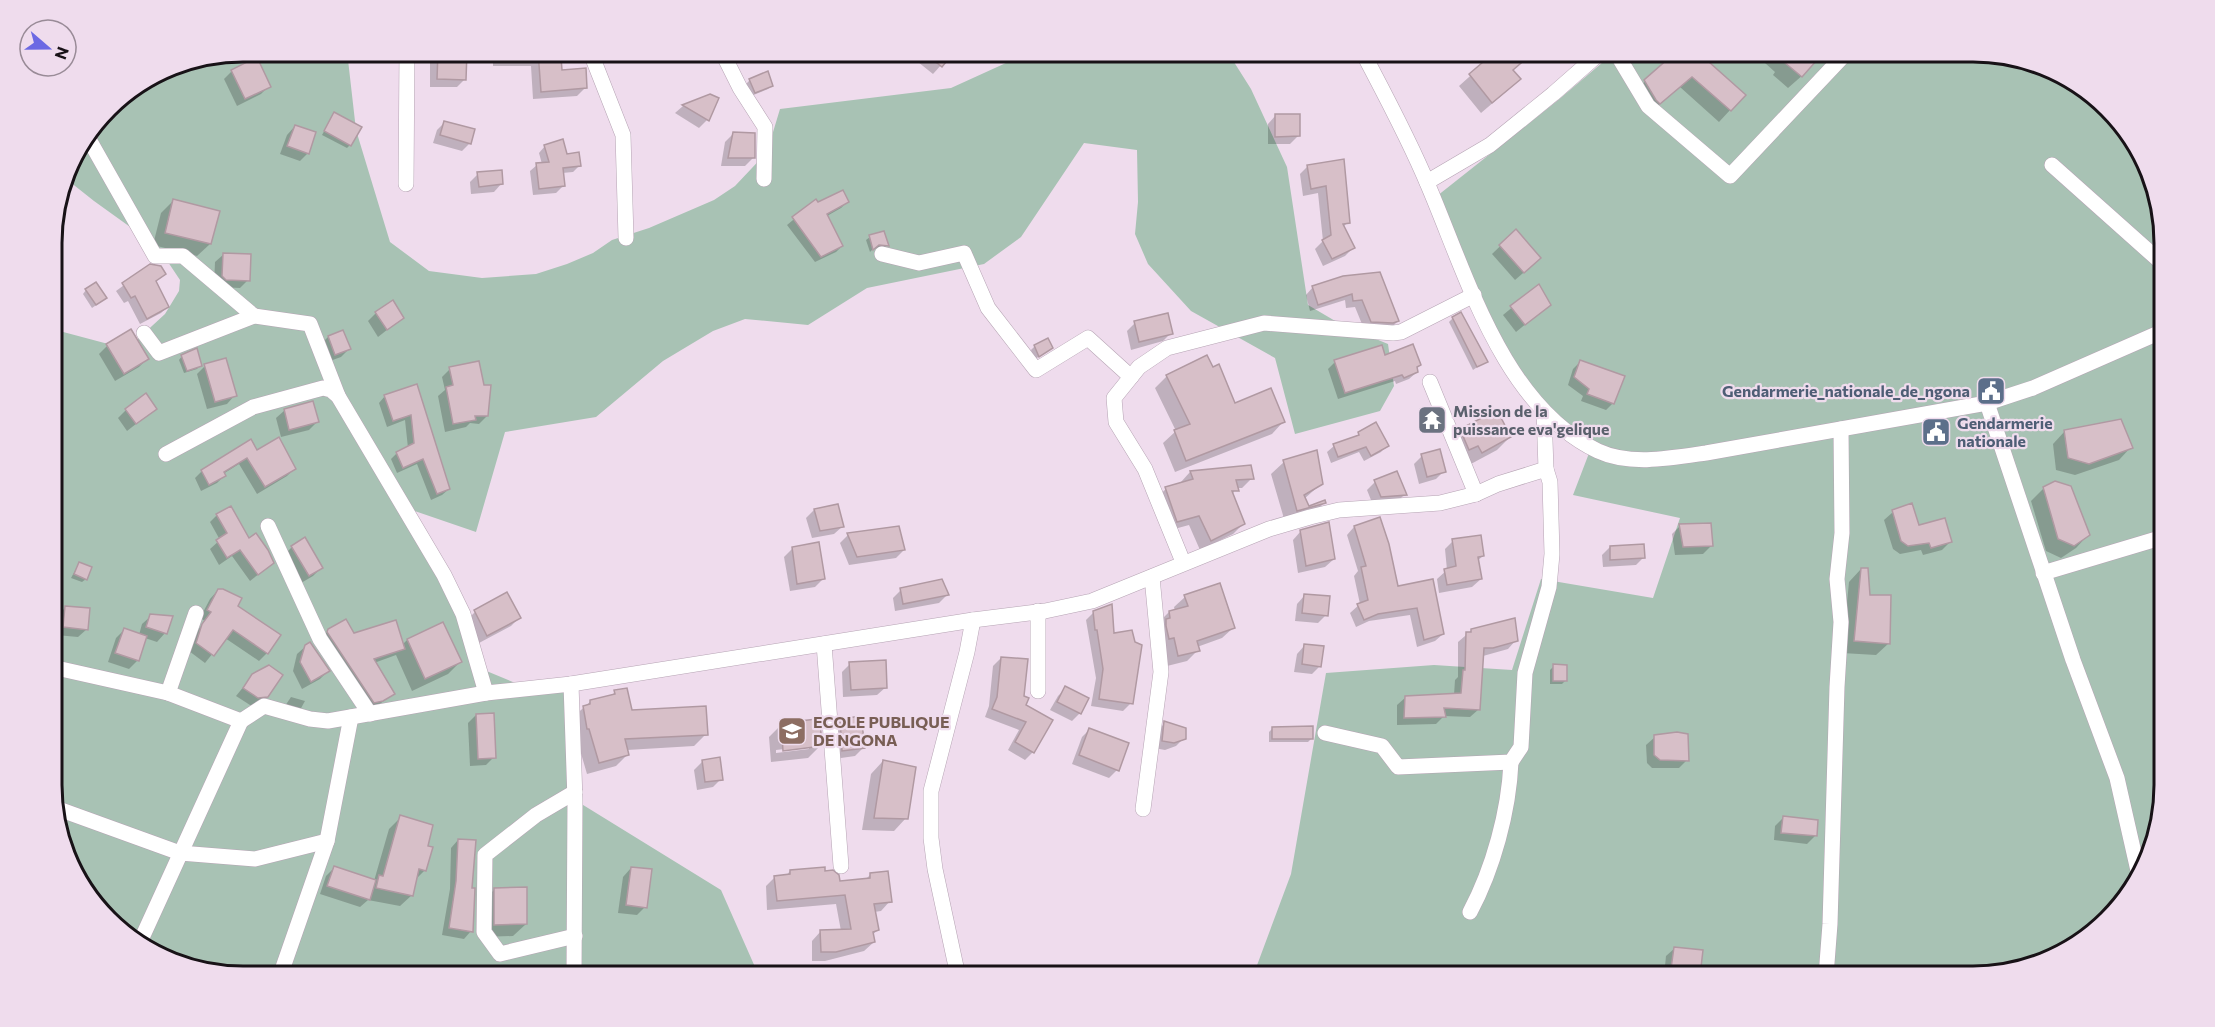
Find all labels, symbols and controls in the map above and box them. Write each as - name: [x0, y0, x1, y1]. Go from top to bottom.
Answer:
- north arrow: [18, 18, 78, 78]
- text: N: [52, 44, 74, 62]
- public building icon: Gendarmerie_nationale_de_ngona: [1975, 375, 2007, 407]
- place label: Gendarmerie_nationale_de_ngona: [1722, 381, 1970, 400]
- place label: Mission de la puissance eva'gelique: [1453, 401, 1609, 438]
- temple icon: Mission de la puissance eva'gelique: [1416, 404, 1448, 436]
- place label: Gendarmerie nationale: [1957, 413, 2053, 450]
- public building icon: Gendarmerie nationale: [1920, 416, 1952, 448]
- place label: ECOLE PUBLIQUE DE NGONA: [813, 712, 950, 749]
- school or university icon: ECOLE PUBLIQUE DE NGONA: [776, 715, 808, 747]

